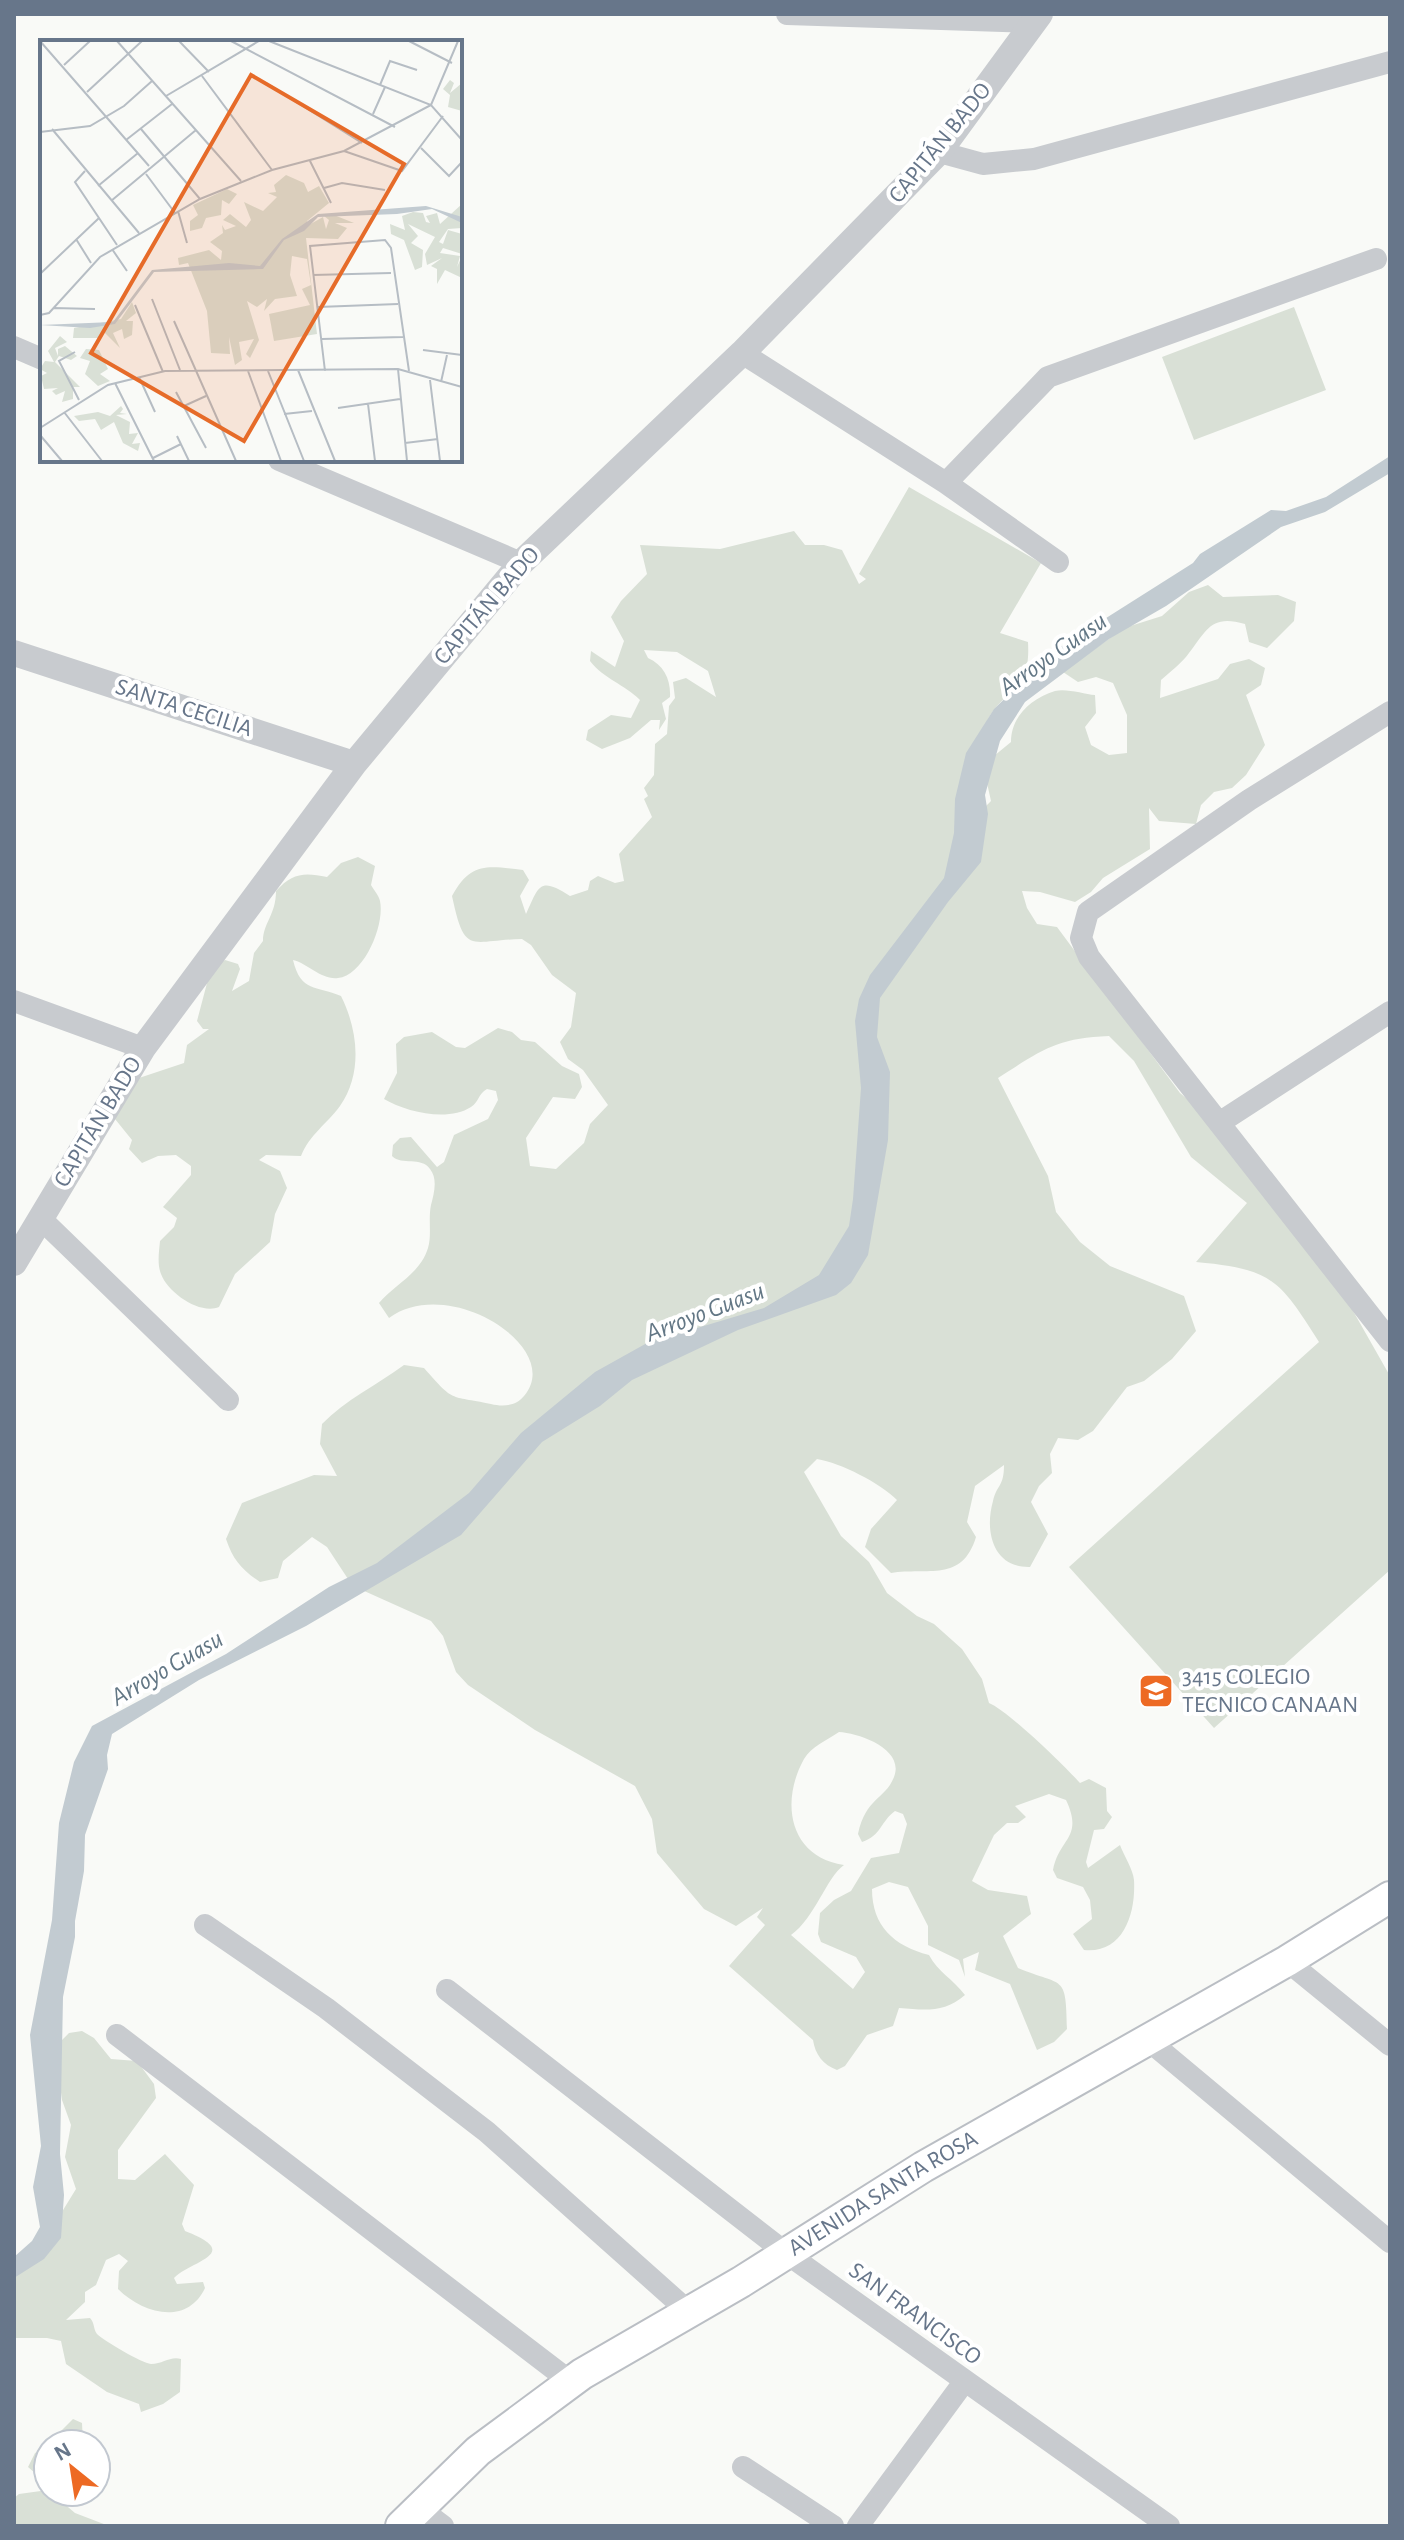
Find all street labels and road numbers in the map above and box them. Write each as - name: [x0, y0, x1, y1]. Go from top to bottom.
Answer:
- street label: CAPITÁN BADO: [883, 77, 996, 208]
- street label: CAPITÁN BADO: [428, 541, 544, 669]
- street label: SANTA CECILIA: [113, 675, 256, 741]
- street label: CAPITÁN BADO: [48, 1052, 146, 1191]
- street label: AVENIDA SANTA ROSA: [784, 2127, 982, 2261]
- street label: SAN FRANCISCO: [844, 2258, 986, 2370]

